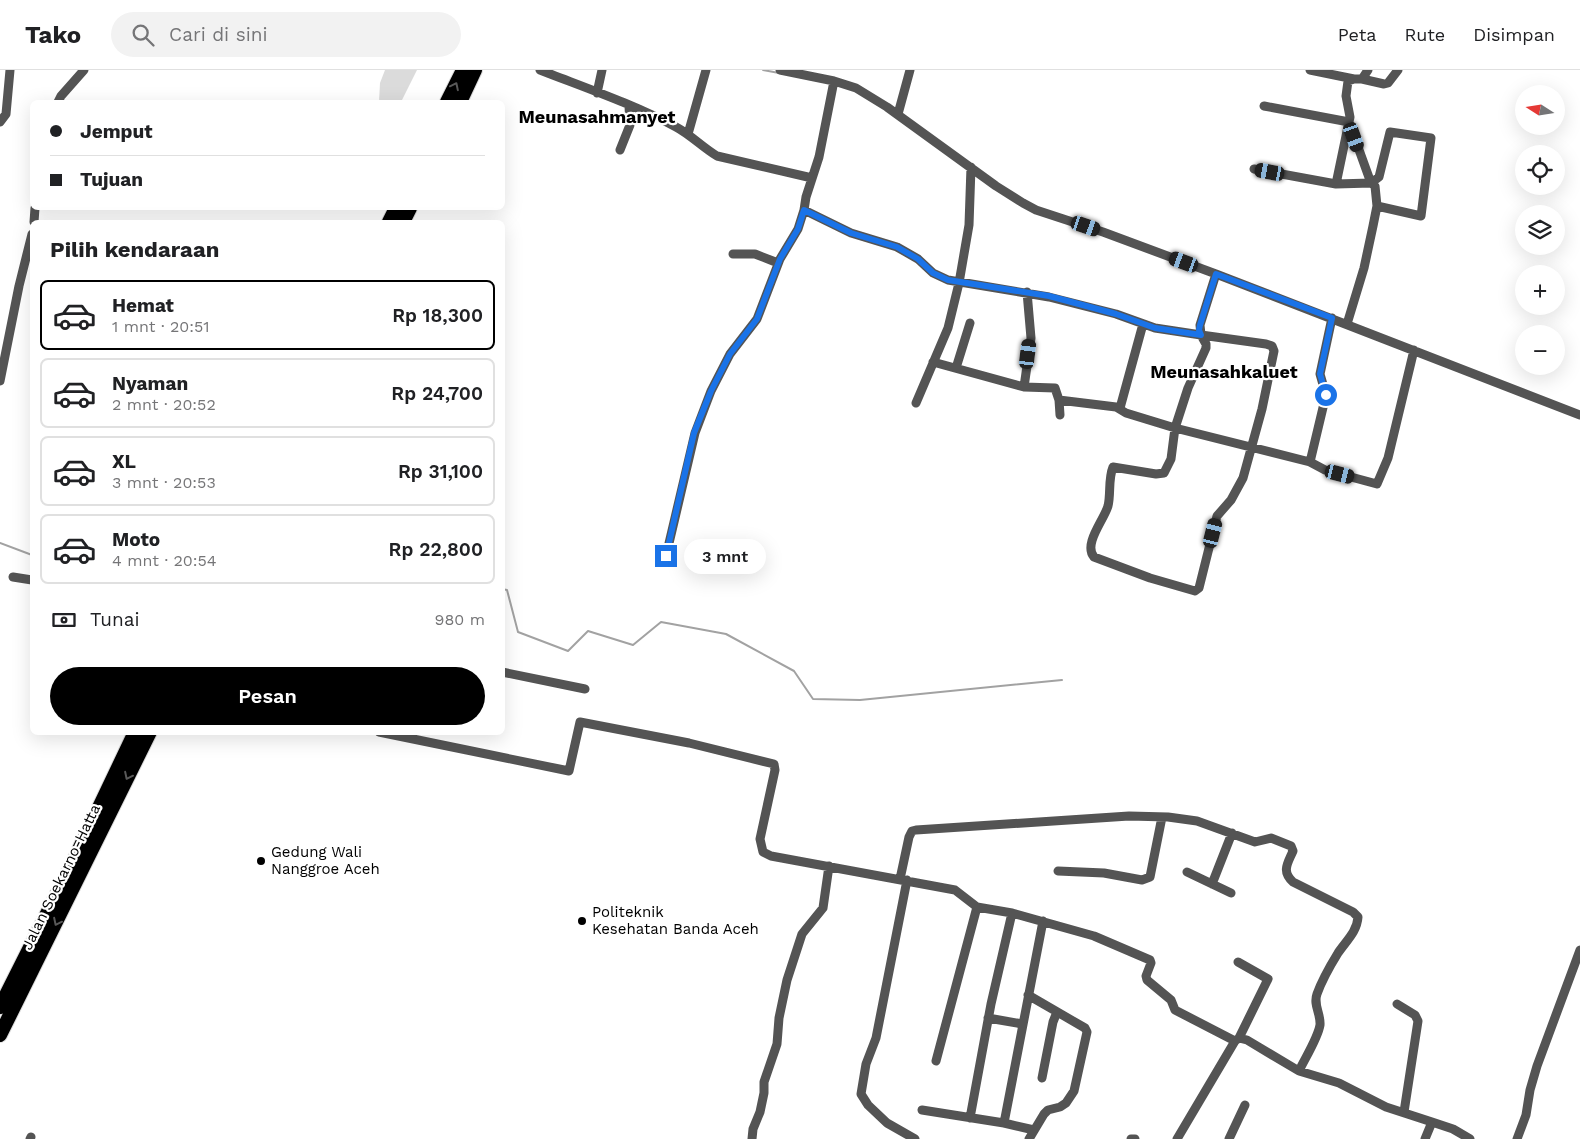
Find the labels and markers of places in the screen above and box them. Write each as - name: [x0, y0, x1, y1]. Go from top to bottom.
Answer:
- place label: Gedung Wali Nanggroe Aceh: [271, 843, 380, 878]
- marker: Gedung Wali Nanggroe Aceh: [255, 855, 267, 867]
- place label: Politeknik Kesehatan Banda Aceh: [592, 903, 759, 938]
- marker: Politeknik Kesehatan Banda Aceh: [576, 915, 588, 927]

